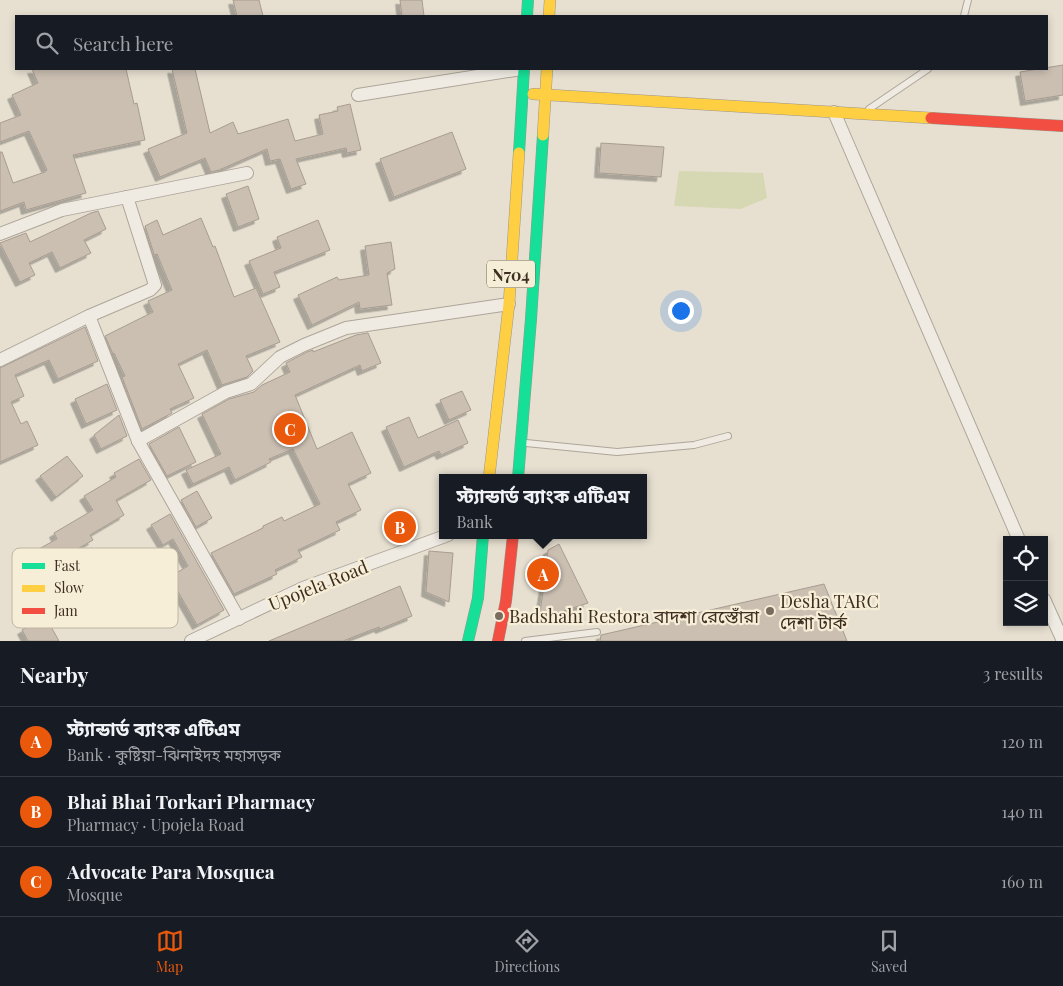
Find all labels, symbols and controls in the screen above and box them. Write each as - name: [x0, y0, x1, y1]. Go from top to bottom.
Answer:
- search box: [15, 15, 1048, 70]
- icon: search: [33, 29, 61, 57]
- text: Search here: [73, 30, 173, 56]
- road number: N704: [487, 260, 535, 288]
- your location: [668, 298, 694, 324]
- pin: C: [274, 410, 306, 448]
- popup: [439, 474, 647, 539]
- text: স্ট্যান্ডার্ড ব্যাংক এটিএম: [456, 482, 630, 508]
- pin: B: [384, 508, 416, 546]
- text: Bank: [456, 511, 493, 532]
- map controls: [1003, 536, 1048, 626]
- button: locate: [1003, 536, 1048, 581]
- legend: [12, 548, 178, 628]
- street label: Upojela Road: [265, 554, 372, 616]
- pin: A: [527, 555, 559, 593]
- text: Fast: [54, 556, 81, 575]
- text: Slow: [54, 578, 84, 597]
- button: layers: [1003, 581, 1048, 626]
- place label: Desha TARC দেশা টার্ক: [780, 589, 879, 634]
- text: Jam: [53, 601, 78, 620]
- place label: Badshahi Restora বাদশা রেস্তোঁরা: [509, 604, 759, 628]
- marker: Desha TARC দেশা টার্ক: [764, 605, 776, 617]
- marker: Badshahi Restora বাদশা রেস্তোঁরা: [493, 610, 505, 622]
- text: Nearby: [20, 660, 89, 688]
- text: 3 results: [983, 663, 1043, 684]
- text: স্ট্যান্ডার্ড ব্যাংক এটিএম: [67, 715, 240, 741]
- text: A: [31, 731, 41, 752]
- text: 120 m: [1002, 731, 1043, 752]
- text: Bank · কুষ্টিয়া-ঝিনাইদহ মহাসড়ক: [67, 744, 281, 765]
- text: Bhai Bhai Torkari Pharmacy: [67, 788, 315, 814]
- text: B: [31, 801, 41, 822]
- text: 140 m: [1001, 801, 1043, 822]
- text: Pharmacy · Upojela Road: [67, 814, 244, 835]
- text: Advocate Para Mosquea: [67, 858, 275, 884]
- text: C: [30, 871, 42, 892]
- text: 160 m: [1001, 871, 1043, 892]
- text: Mosque: [67, 884, 123, 905]
- tab: Map: [156, 927, 184, 976]
- tab: Directions: [495, 927, 560, 976]
- tab: Saved: [871, 927, 907, 976]

